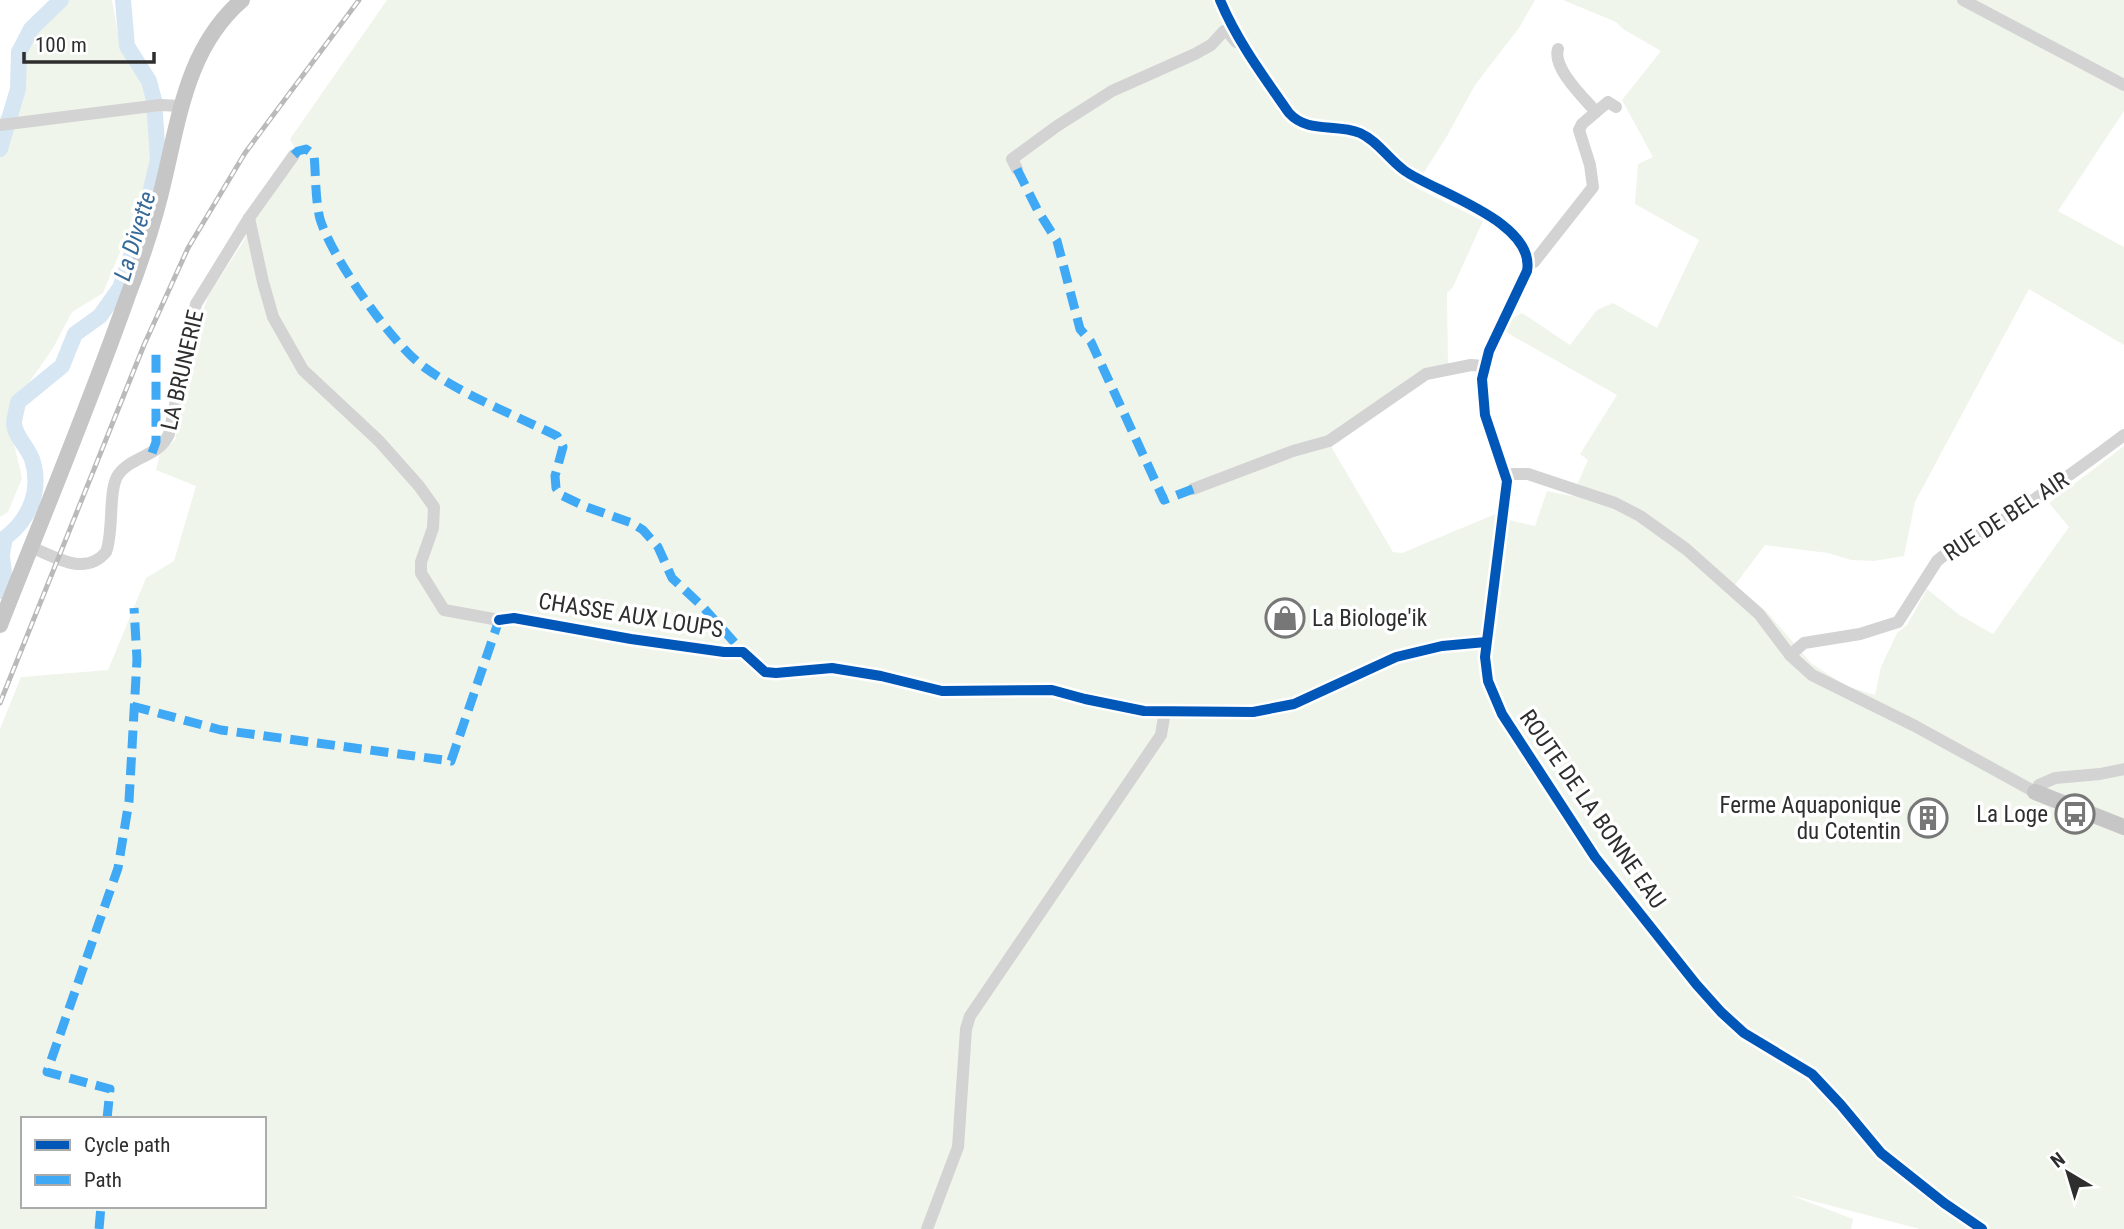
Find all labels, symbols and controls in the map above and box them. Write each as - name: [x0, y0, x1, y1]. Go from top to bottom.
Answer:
- scale bar: [24, 21, 154, 65]
- text: 100 m: [35, 33, 87, 57]
- water label: La Divette: [108, 188, 162, 284]
- street label: LA BRUNERIE: [156, 307, 209, 433]
- street label: RUE DE BEL AIR: [1939, 466, 2074, 567]
- street label: CHASSE AUX LOUPS: [537, 588, 725, 643]
- shop icon: La Biologe'ik: [1264, 597, 1306, 639]
- place label: La Biologe'ik: [1312, 605, 1428, 632]
- street label: ROUTE DE LA BONNE EAU: [1514, 705, 1671, 914]
- place label: Ferme Aquaponique du Cotentin: [1719, 792, 1901, 845]
- bus stop icon: La Loge: [2054, 793, 2096, 835]
- building icon: Ferme Aquaponique du Cotentin: [1907, 797, 1949, 839]
- place label: La Loge: [1976, 801, 2048, 828]
- legend: [21, 1117, 266, 1208]
- text: Cycle path: [84, 1133, 170, 1157]
- north arrow: [2033, 1138, 2103, 1208]
- text: N: [2046, 1147, 2070, 1173]
- text: Path: [84, 1168, 122, 1192]

